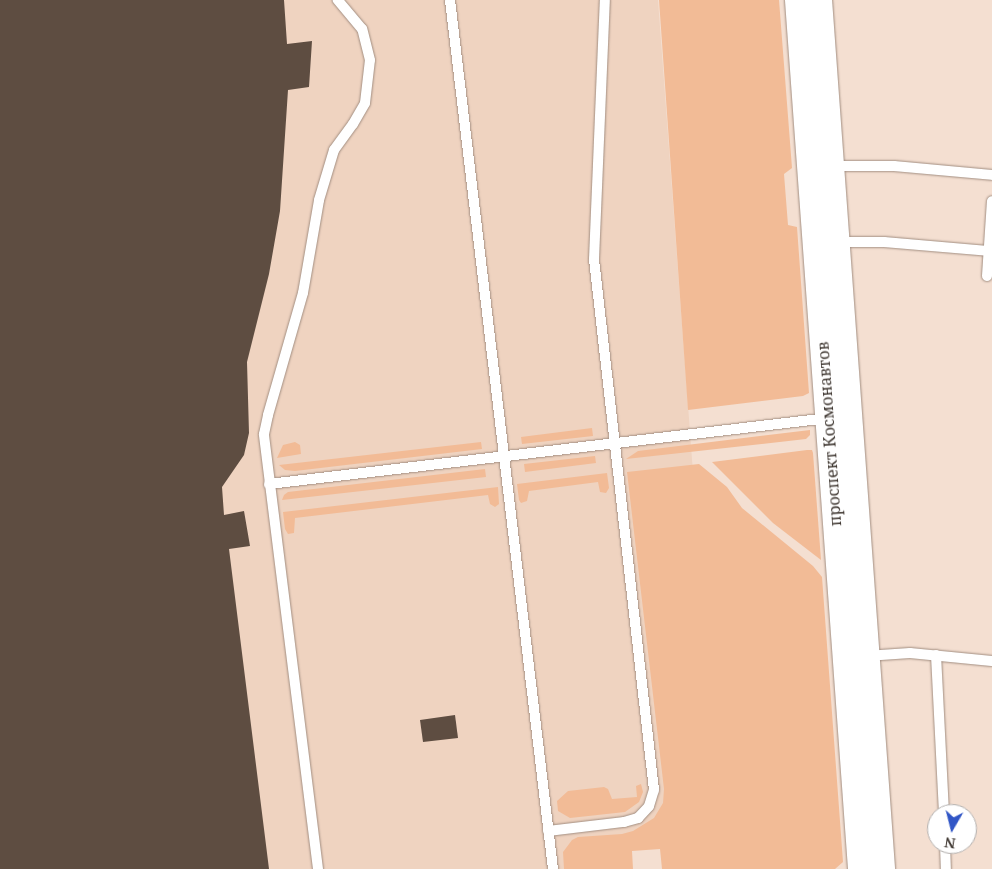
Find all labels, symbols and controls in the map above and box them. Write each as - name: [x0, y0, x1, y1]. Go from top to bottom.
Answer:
- street label: проспект Космонавтов: [813, 341, 845, 527]
- north arrow: [927, 804, 977, 854]
- text: N: [943, 833, 957, 854]

